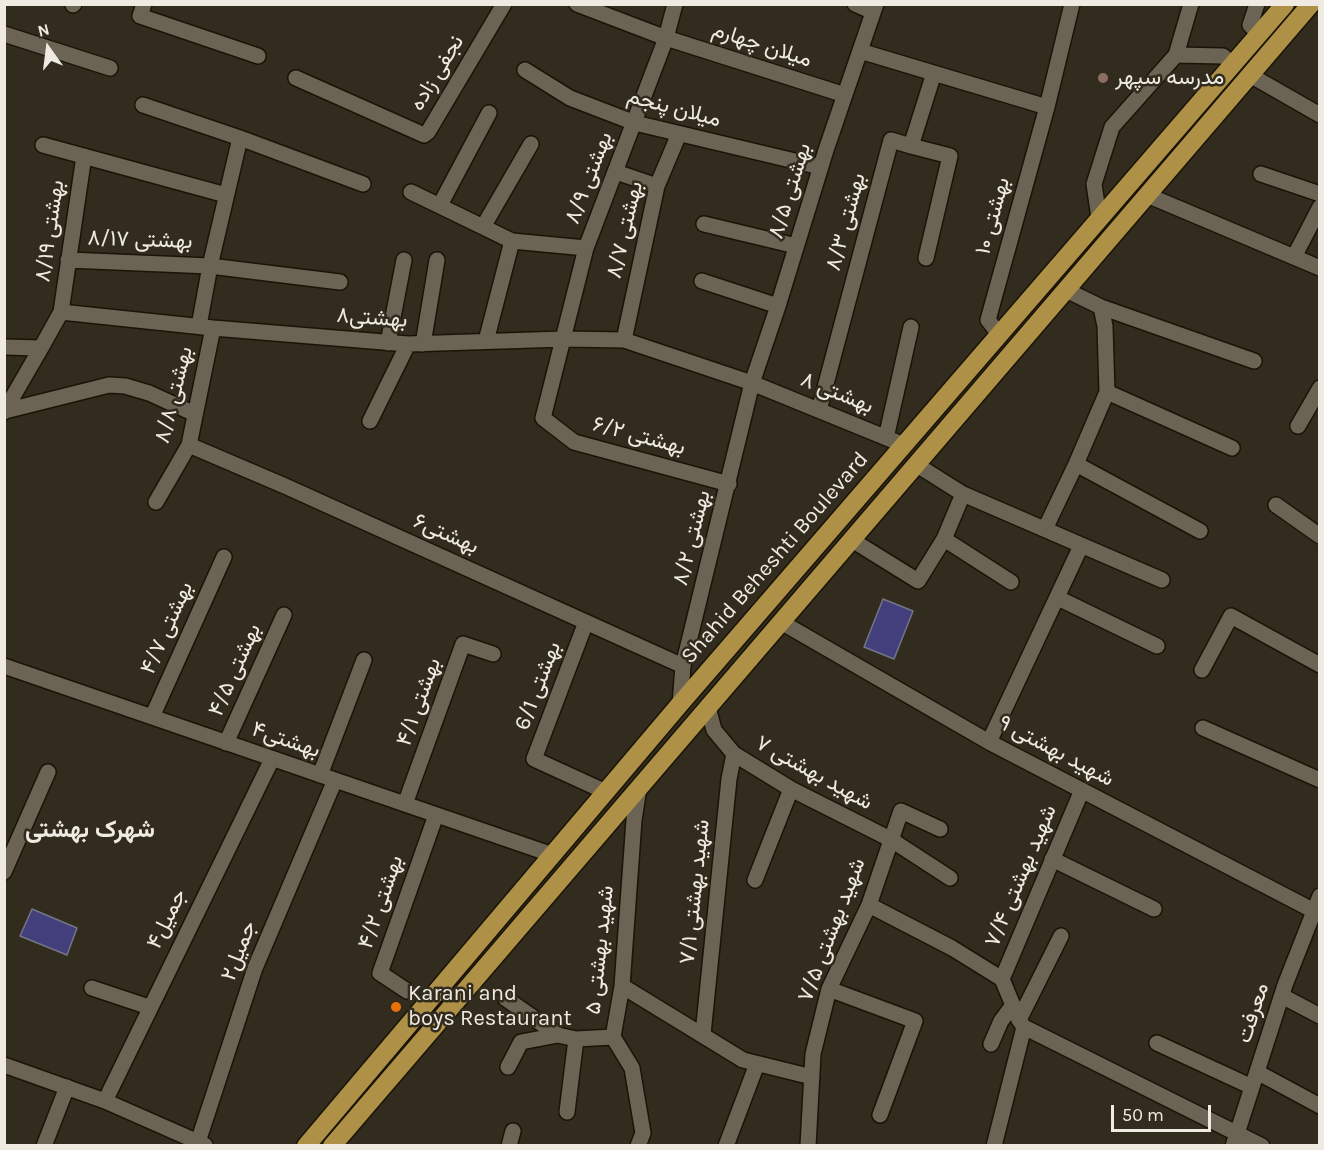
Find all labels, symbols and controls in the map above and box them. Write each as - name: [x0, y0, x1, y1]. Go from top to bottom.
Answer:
- street label: میلان چهارم: [709, 16, 815, 74]
- north arrow: [18, 18, 78, 78]
- text: N: [36, 19, 51, 41]
- street label: نجفی زاده: [404, 30, 470, 116]
- place label: مدرسه سپهر: [1115, 65, 1224, 91]
- marker: مدرسه سپهر: [1096, 71, 1110, 85]
- street label: میلان پنجم: [624, 83, 724, 133]
- street label: بهشتی ۸/۹: [559, 128, 619, 228]
- street label: بهشتی ۸/۵: [763, 140, 817, 242]
- street label: بهشتی ۸/۳: [820, 170, 872, 274]
- street label: بهشتی ۱۰: [970, 174, 1016, 258]
- street label: بهشتی ۸/۱۹: [30, 178, 70, 284]
- street label: بهشتی ۸/۷: [601, 179, 649, 281]
- street label: بهشتی ۸/۱۷: [87, 225, 193, 255]
- street label: بهشتی۸: [336, 302, 408, 334]
- street label: بهشتی ۸/۸: [149, 344, 199, 446]
- street label: ۸ بهشتی: [797, 366, 877, 420]
- street label: بهشتی ۶/۲: [590, 411, 688, 461]
- street label: Shahid Beheshti Boulevard: [676, 447, 874, 669]
- street label: بهشتی ۸/۲: [667, 488, 717, 588]
- street label: بهشتی۶: [409, 508, 483, 560]
- street label: بهشتی ۴/۷: [135, 578, 199, 678]
- street label: بهشتی ۴/۵: [203, 620, 267, 720]
- street label: بهشتی 6/1: [509, 638, 567, 734]
- street label: بهشتی ۴/۱: [391, 654, 447, 750]
- street label: شهید بهشتی ۹: [994, 709, 1118, 793]
- street label: بهشتی۴: [248, 716, 324, 764]
- street label: شهید بهشتی ۷: [751, 730, 877, 816]
- street label: شهید بهشتی ۷/۴: [979, 801, 1063, 951]
- district label: شهرک بهشتی: [25, 816, 155, 844]
- street label: شهید بهشتی ۷/۱: [674, 818, 716, 966]
- street label: بهشتی ۴/۲: [353, 852, 409, 952]
- street label: شهید بهشتی ۷/۵: [792, 854, 872, 1006]
- street label: شهید بهشتی ۵: [580, 884, 620, 1016]
- street label: جمیل۴: [141, 885, 193, 953]
- street label: جمیل۲: [216, 917, 262, 985]
- street label: معرفت: [1231, 980, 1275, 1046]
- place label: Karani and boys Restaurant: [408, 981, 572, 1032]
- marker: Karani and boys Restaurant: [389, 1000, 403, 1014]
- scale bar: [1114, 1093, 1214, 1131]
- text: 50 m: [1122, 1104, 1164, 1126]

